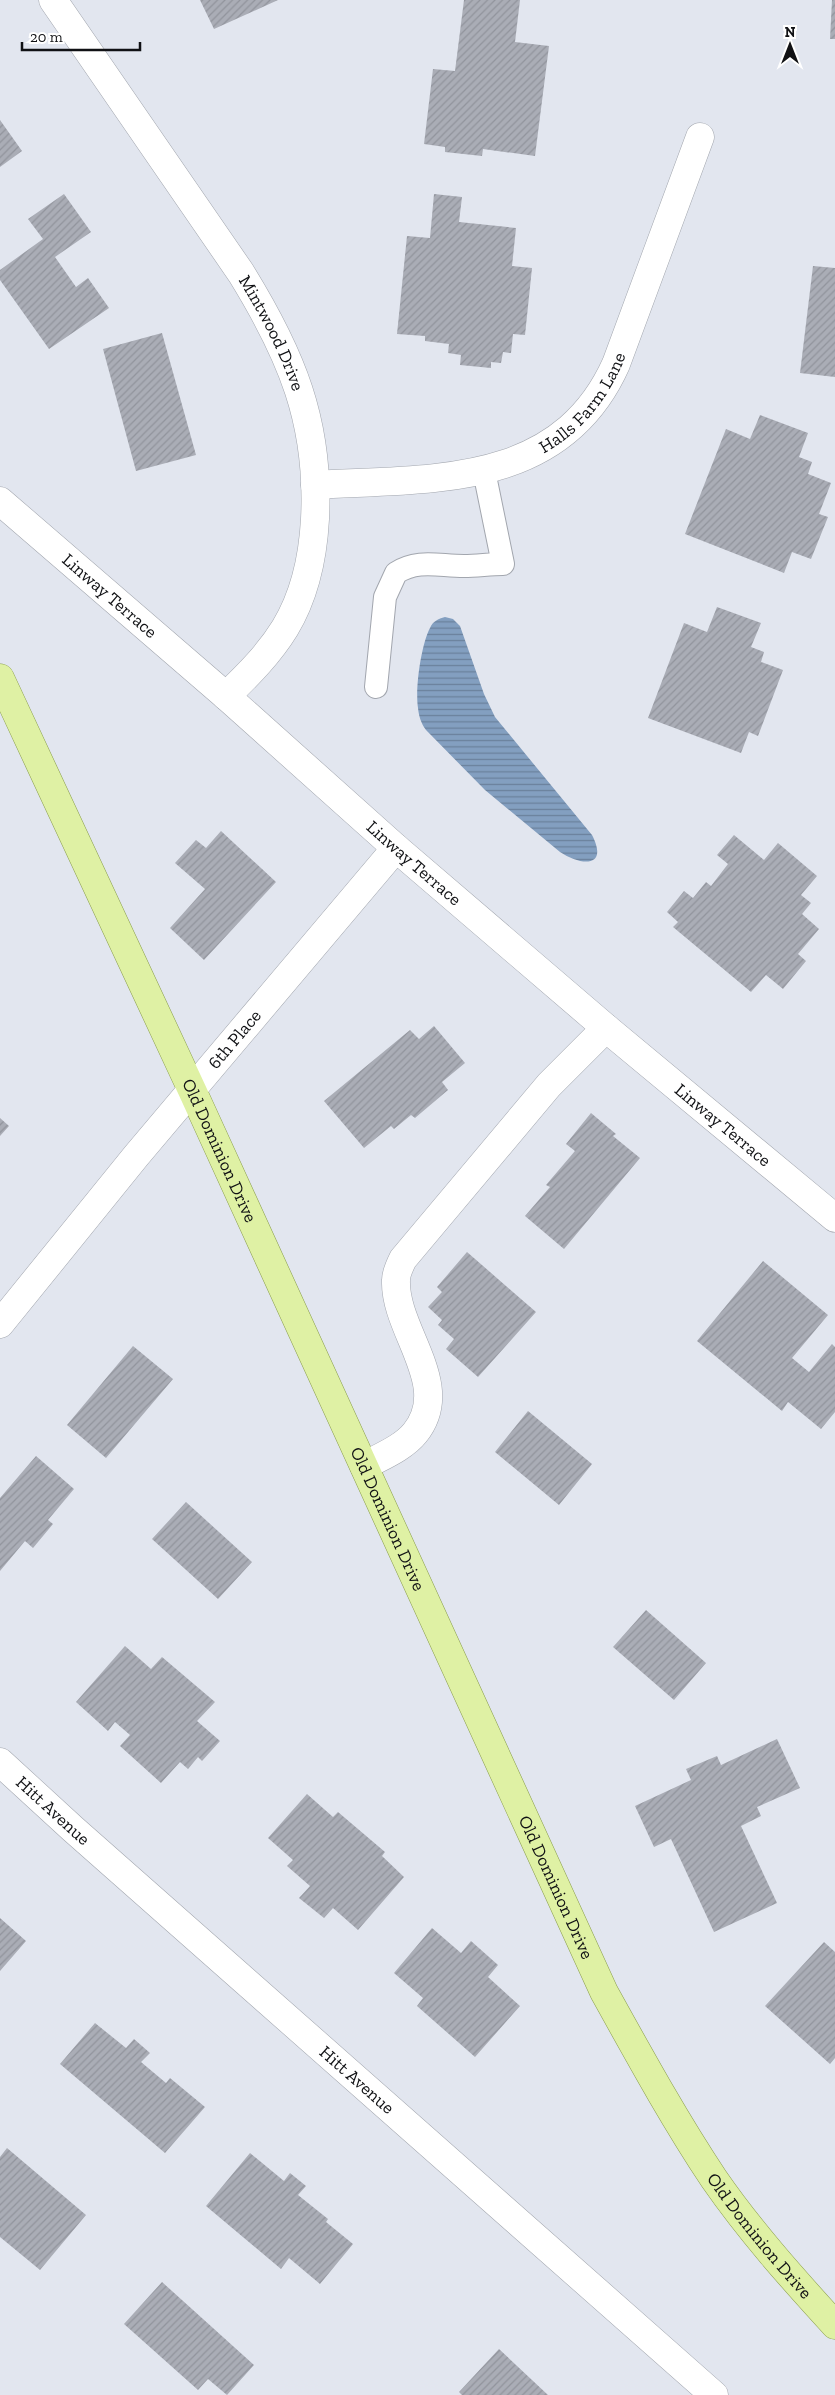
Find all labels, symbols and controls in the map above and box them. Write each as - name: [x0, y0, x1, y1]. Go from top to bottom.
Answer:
- scale bar: [22, 20, 140, 52]
- north arrow: [765, 20, 815, 70]
- text: N: [785, 24, 796, 41]
- text: 20 m: [30, 28, 63, 46]
- street label: Mintwood Drive: [234, 271, 309, 394]
- street label: Halls Farm Lane: [535, 349, 630, 458]
- street label: Linway Terrace: [58, 549, 162, 643]
- street label: Linway Terrace: [362, 816, 466, 910]
- street label: 6th Place: [203, 1005, 266, 1073]
- street label: Old Dominion Drive: [177, 1075, 262, 1226]
- street label: Linway Terrace: [670, 1079, 776, 1171]
- street label: Old Dominion Drive: [346, 1443, 430, 1594]
- street label: Hitt Avenue: [11, 1771, 95, 1850]
- street label: Old Dominion Drive: [514, 1812, 598, 1963]
- street label: Hitt Avenue: [315, 2041, 399, 2119]
- street label: Old Dominion Drive: [702, 2169, 817, 2303]

